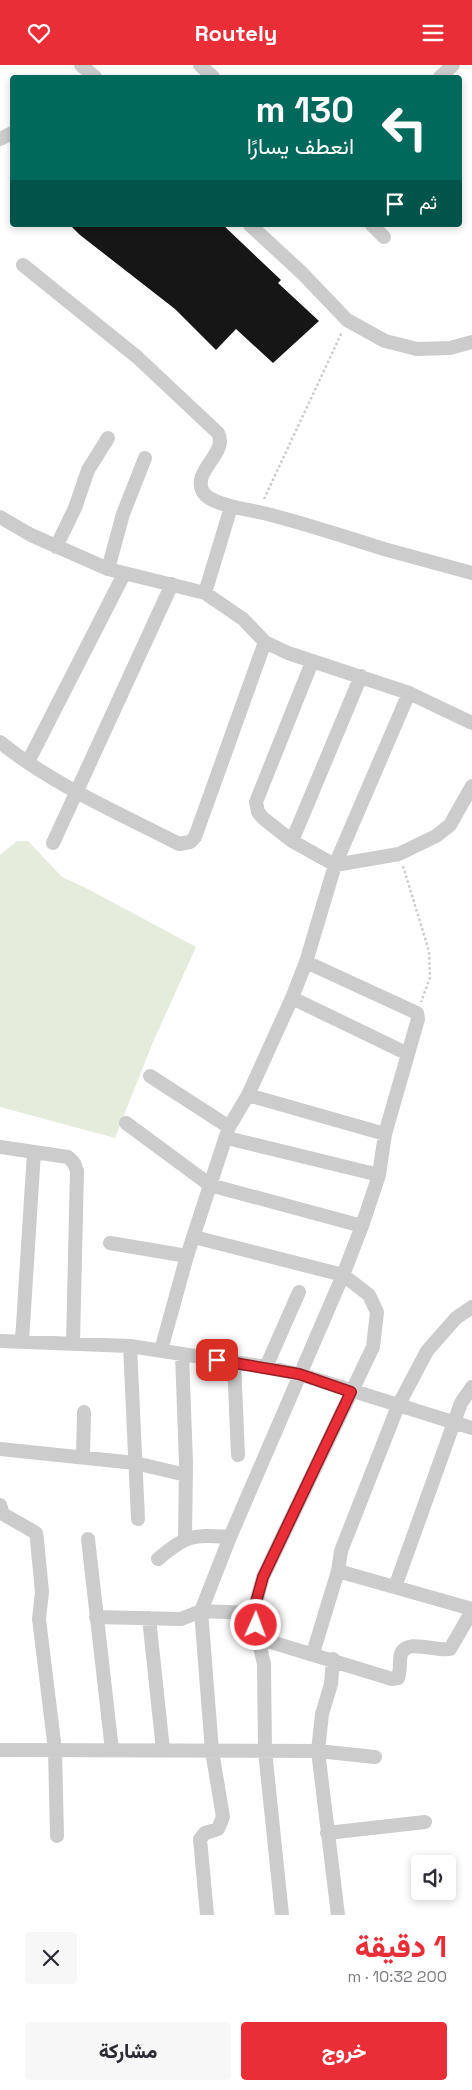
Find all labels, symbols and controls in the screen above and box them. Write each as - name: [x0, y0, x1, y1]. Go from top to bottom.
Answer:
- icon: heart: [25, 19, 53, 47]
- text: Routely: [195, 19, 277, 47]
- icon: menu: [419, 19, 447, 47]
- text: 130 m: [255, 88, 354, 132]
- icon: left: [372, 95, 437, 160]
- text: انعطف يسارًا: [247, 132, 354, 160]
- icon: arrive: [381, 190, 409, 218]
- text: ثم: [419, 190, 437, 215]
- pin: [196, 1339, 238, 1381]
- icon: arrive: [203, 1346, 231, 1374]
- position arrow: [229, 1598, 281, 1650]
- map controls: [411, 1855, 456, 1900]
- button: sound: [411, 1855, 456, 1900]
- text: 1 دقيقة: [355, 1927, 447, 1966]
- button: close: [25, 1932, 77, 1984]
- text: 200 m · 10:32: [347, 1966, 447, 1987]
- button: مشاركة: [25, 2022, 231, 2080]
- button: خروج: [241, 2022, 447, 2080]

